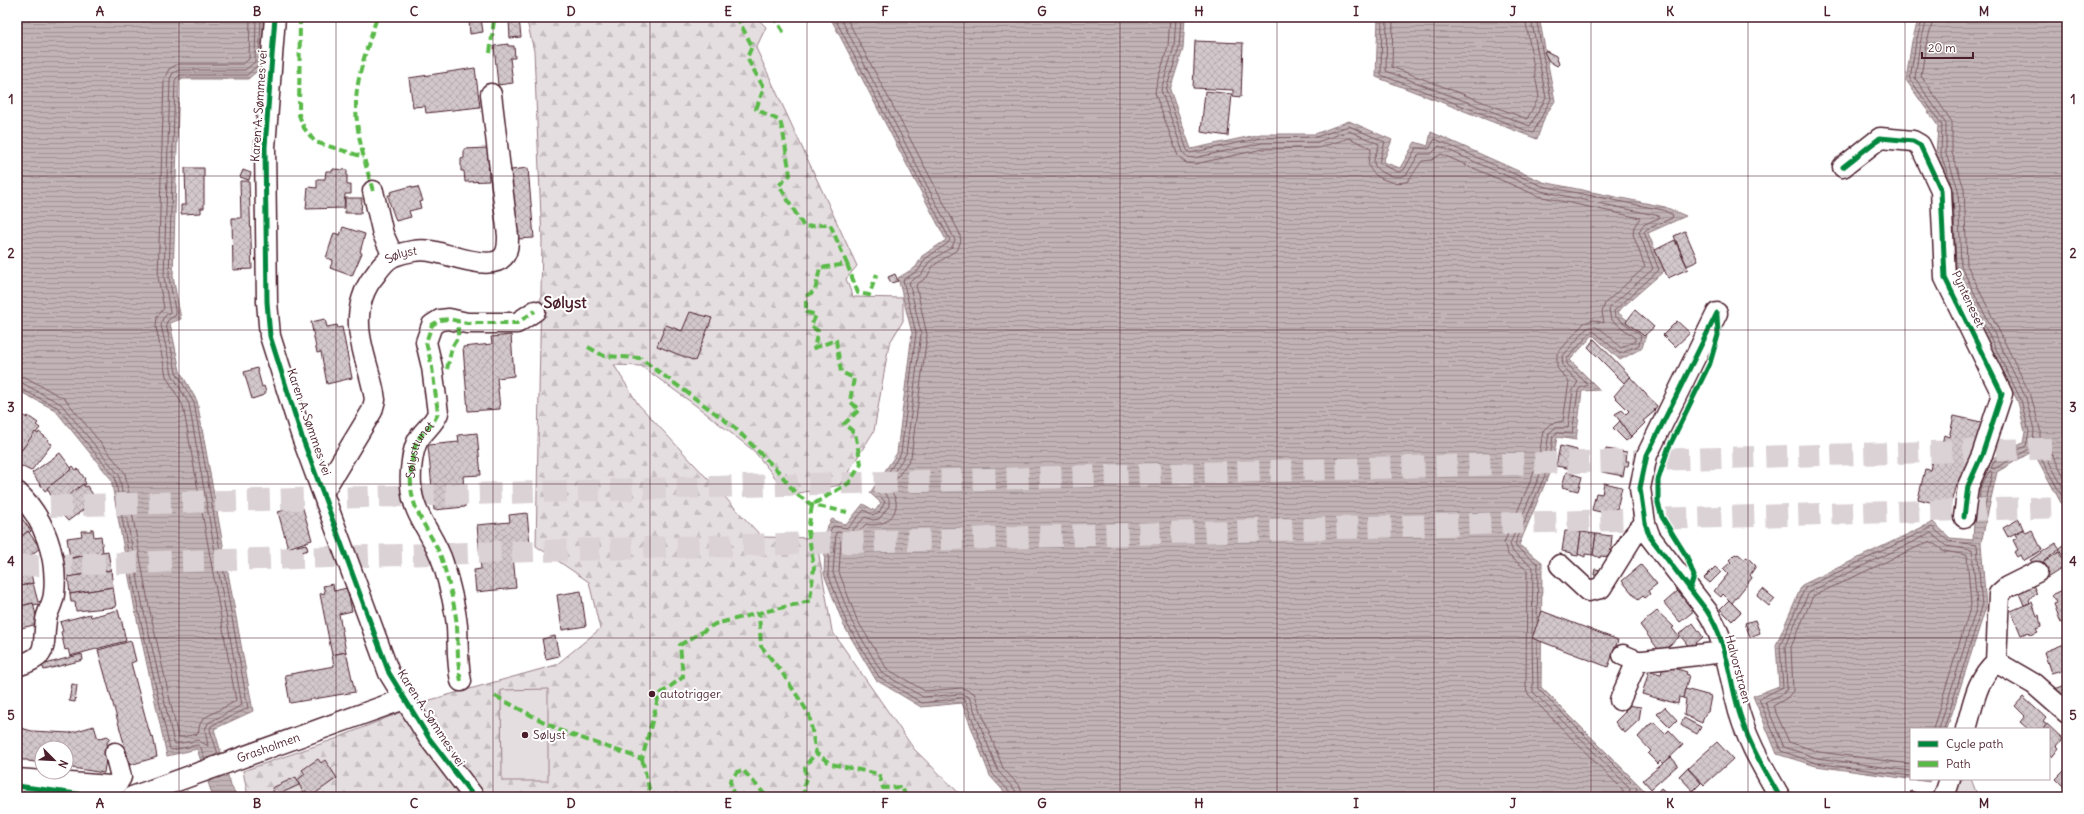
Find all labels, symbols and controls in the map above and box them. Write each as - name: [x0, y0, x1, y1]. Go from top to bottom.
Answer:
- text: A: [96, 3, 105, 20]
- text: B: [253, 3, 262, 20]
- text: C: [410, 3, 419, 20]
- text: D: [566, 3, 576, 20]
- text: E: [724, 3, 732, 20]
- text: F: [881, 3, 889, 20]
- text: G: [1037, 3, 1047, 20]
- text: H: [1194, 3, 1204, 20]
- text: I: [1353, 3, 1359, 20]
- text: J: [1510, 3, 1517, 20]
- text: K: [1666, 3, 1675, 20]
- text: L: [1823, 3, 1831, 20]
- text: M: [1979, 3, 1989, 20]
- scale bar: [1922, 34, 1973, 60]
- text: 20 m: [1928, 40, 1956, 55]
- street label: Karen A. Sømmes vei: [247, 49, 270, 162]
- text: 1: [8, 91, 14, 108]
- text: 1: [2070, 91, 2076, 108]
- street label: Sølyst: [382, 243, 418, 266]
- text: 2: [7, 245, 15, 262]
- text: 2: [2069, 245, 2077, 262]
- street label: Pynteneset: [1949, 268, 1988, 329]
- district label: Sølyst: [543, 292, 587, 313]
- street label: Karen A. Sømmes vei: [284, 366, 335, 477]
- text: 3: [7, 399, 15, 416]
- text: 3: [2069, 399, 2077, 416]
- street label: Sølysttunet: [403, 418, 437, 479]
- text: 4: [7, 553, 15, 570]
- text: 4: [2069, 553, 2077, 570]
- street label: Halvorstraen: [1722, 633, 1755, 705]
- street label: Karen A. Sømmes vei: [395, 667, 468, 769]
- place label: autotrigger: [660, 686, 721, 701]
- marker: autotrigger: [647, 689, 657, 699]
- text: 5: [7, 707, 15, 724]
- text: 5: [2069, 707, 2077, 724]
- place label: Sølyst: [533, 727, 565, 742]
- legend: [1910, 728, 2050, 780]
- street label: Grasholmen: [235, 729, 302, 766]
- marker: Sølyst: [520, 730, 530, 740]
- text: Cycle path: [1946, 736, 2003, 751]
- north arrow: [34, 740, 74, 780]
- text: Path: [1946, 756, 1971, 771]
- text: N: [55, 758, 71, 770]
- text: A: [96, 795, 105, 812]
- text: B: [253, 795, 262, 812]
- text: C: [410, 795, 419, 812]
- text: D: [566, 795, 576, 812]
- text: E: [724, 795, 732, 812]
- text: F: [881, 795, 889, 812]
- text: G: [1037, 795, 1047, 812]
- text: H: [1194, 795, 1204, 812]
- text: I: [1353, 795, 1359, 812]
- text: J: [1510, 795, 1517, 812]
- text: K: [1666, 795, 1675, 812]
- text: L: [1823, 795, 1831, 812]
- text: M: [1979, 795, 1989, 812]

